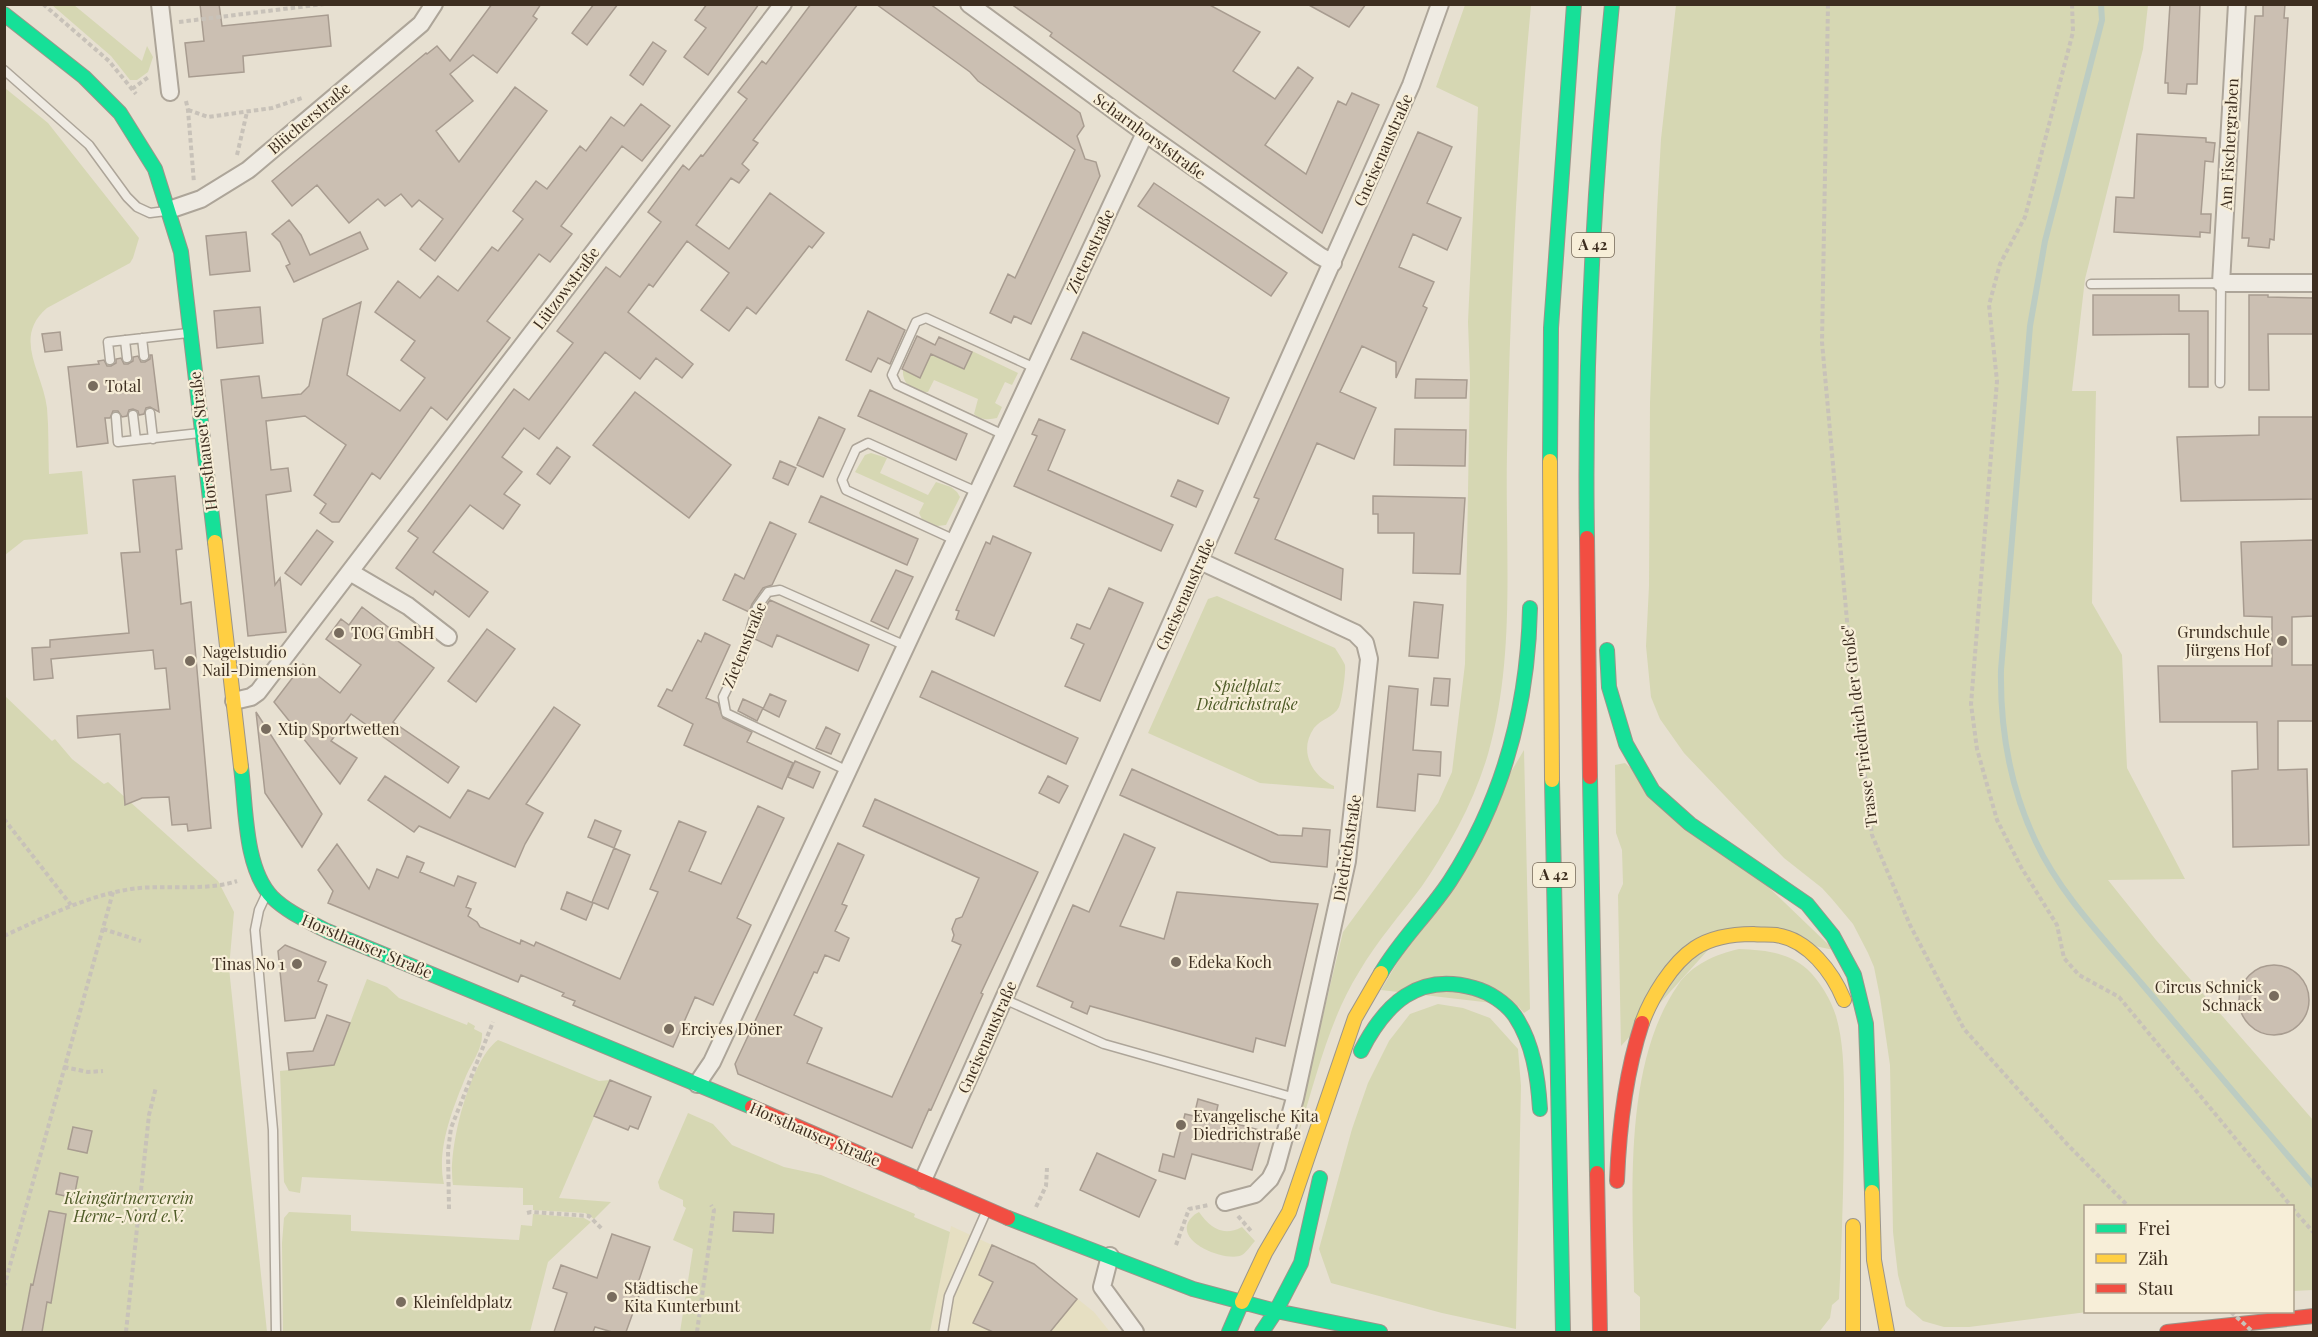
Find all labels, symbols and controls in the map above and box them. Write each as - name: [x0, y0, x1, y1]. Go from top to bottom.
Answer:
- street label: Blücherstraße: [263, 77, 354, 158]
- street label: Am Fischergraben: [2215, 77, 2242, 211]
- street label: Scharnhorststraße: [1090, 88, 1211, 183]
- street label: Gneisenaustraße: [1348, 90, 1417, 209]
- street label: Zietenstraße: [1061, 205, 1118, 296]
- road number: A 42: [1572, 233, 1614, 257]
- street label: Lützowstraße: [528, 242, 604, 333]
- street label: Horsthauser Straße: [184, 370, 221, 512]
- place label: Total: [105, 375, 142, 396]
- marker: Total: [86, 379, 100, 393]
- street label: Gneisenaustraße: [1150, 534, 1219, 653]
- street label: Zietenstraße: [717, 599, 770, 691]
- place label: Grundschule Jürgens Hof: [2177, 621, 2272, 660]
- place label: TOG GmbH: [351, 622, 434, 643]
- street label: Trasse "Friedrich der Große": [1836, 623, 1881, 829]
- marker: TOG GmbH: [332, 626, 346, 640]
- marker: Grundschule Jürgens Hof: [2275, 634, 2289, 648]
- place label: Nagelstudio Nail-Dimension: [202, 641, 317, 680]
- marker: Nagelstudio Nail-Dimension: [183, 654, 197, 668]
- park label: Spielplatz Diedrichstraße: [1195, 675, 1298, 714]
- place label: Xtip Sportwetten: [278, 718, 400, 739]
- marker: Xtip Sportwetten: [259, 722, 273, 736]
- street label: Diedrichstraße: [1328, 793, 1365, 903]
- road number: A 42: [1533, 863, 1575, 887]
- street label: Horsthauser Straße: [299, 909, 436, 983]
- place label: Edeka Koch: [1188, 951, 1273, 972]
- place label: Tinas No 1: [212, 953, 285, 974]
- marker: Edeka Koch: [1169, 955, 1183, 969]
- marker: Tinas No 1: [290, 957, 304, 971]
- place label: Circus Schnick Schnack: [2155, 976, 2262, 1015]
- street label: Gneisenaustraße: [952, 977, 1021, 1096]
- marker: Circus Schnick Schnack: [2267, 989, 2281, 1003]
- place label: Erciyes Döner: [681, 1018, 782, 1039]
- marker: Erciyes Döner: [662, 1022, 676, 1036]
- street label: Horsthauser Straße: [747, 1097, 884, 1171]
- place label: Evangelische Kita Diedrichstraße: [1193, 1105, 1319, 1144]
- marker: Evangelische Kita Diedrichstraße: [1174, 1118, 1188, 1132]
- park label: Kleingärtnerverein Herne-Nord e.V.: [63, 1187, 194, 1226]
- legend: [2084, 1205, 2294, 1313]
- text: Frei: [2138, 1216, 2170, 1240]
- text: Zäh: [2138, 1246, 2169, 1270]
- text: Stau: [2138, 1276, 2174, 1300]
- place label: Städtische Kita Kunterbunt: [624, 1277, 740, 1316]
- marker: Städtische Kita Kunterbunt: [605, 1290, 619, 1304]
- place label: Kleinfeldplatz: [413, 1291, 513, 1312]
- marker: Kleinfeldplatz: [394, 1295, 408, 1309]

